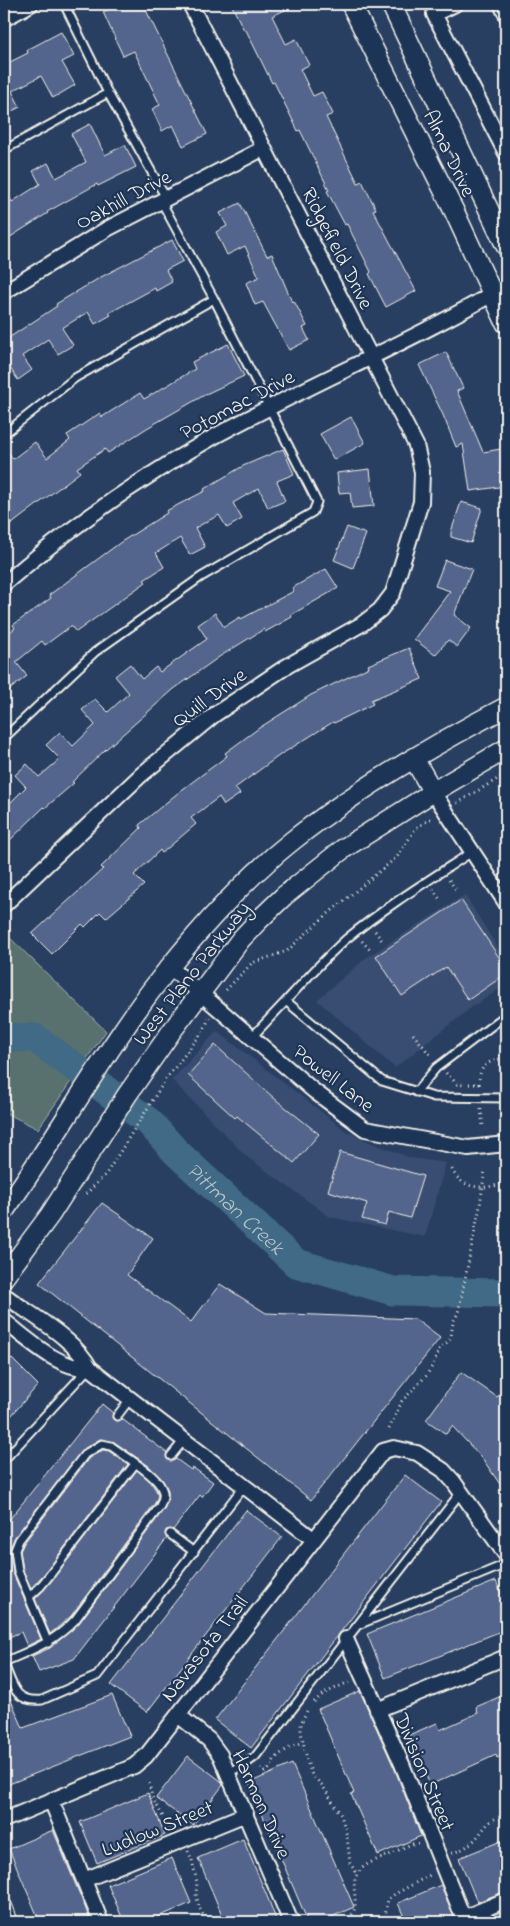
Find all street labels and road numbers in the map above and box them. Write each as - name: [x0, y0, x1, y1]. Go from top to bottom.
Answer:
- street label: Alma Drive: [414, 105, 482, 203]
- street label: Oakhill Drive: [71, 163, 178, 238]
- street label: Ridgefield Drive: [291, 183, 380, 317]
- street label: Potomac Drive: [175, 363, 301, 449]
- street label: Quill Drive: [167, 661, 254, 736]
- street label: West Plano Parkway: [127, 896, 260, 1054]
- street label: Powell Lane: [286, 1038, 380, 1121]
- street label: Navasota Trail: [155, 1590, 257, 1709]
- street label: Division Street: [385, 1708, 461, 1836]
- street label: Harmon Drive: [223, 1745, 298, 1865]
- street label: Ludlow Street: [97, 1794, 218, 1866]

